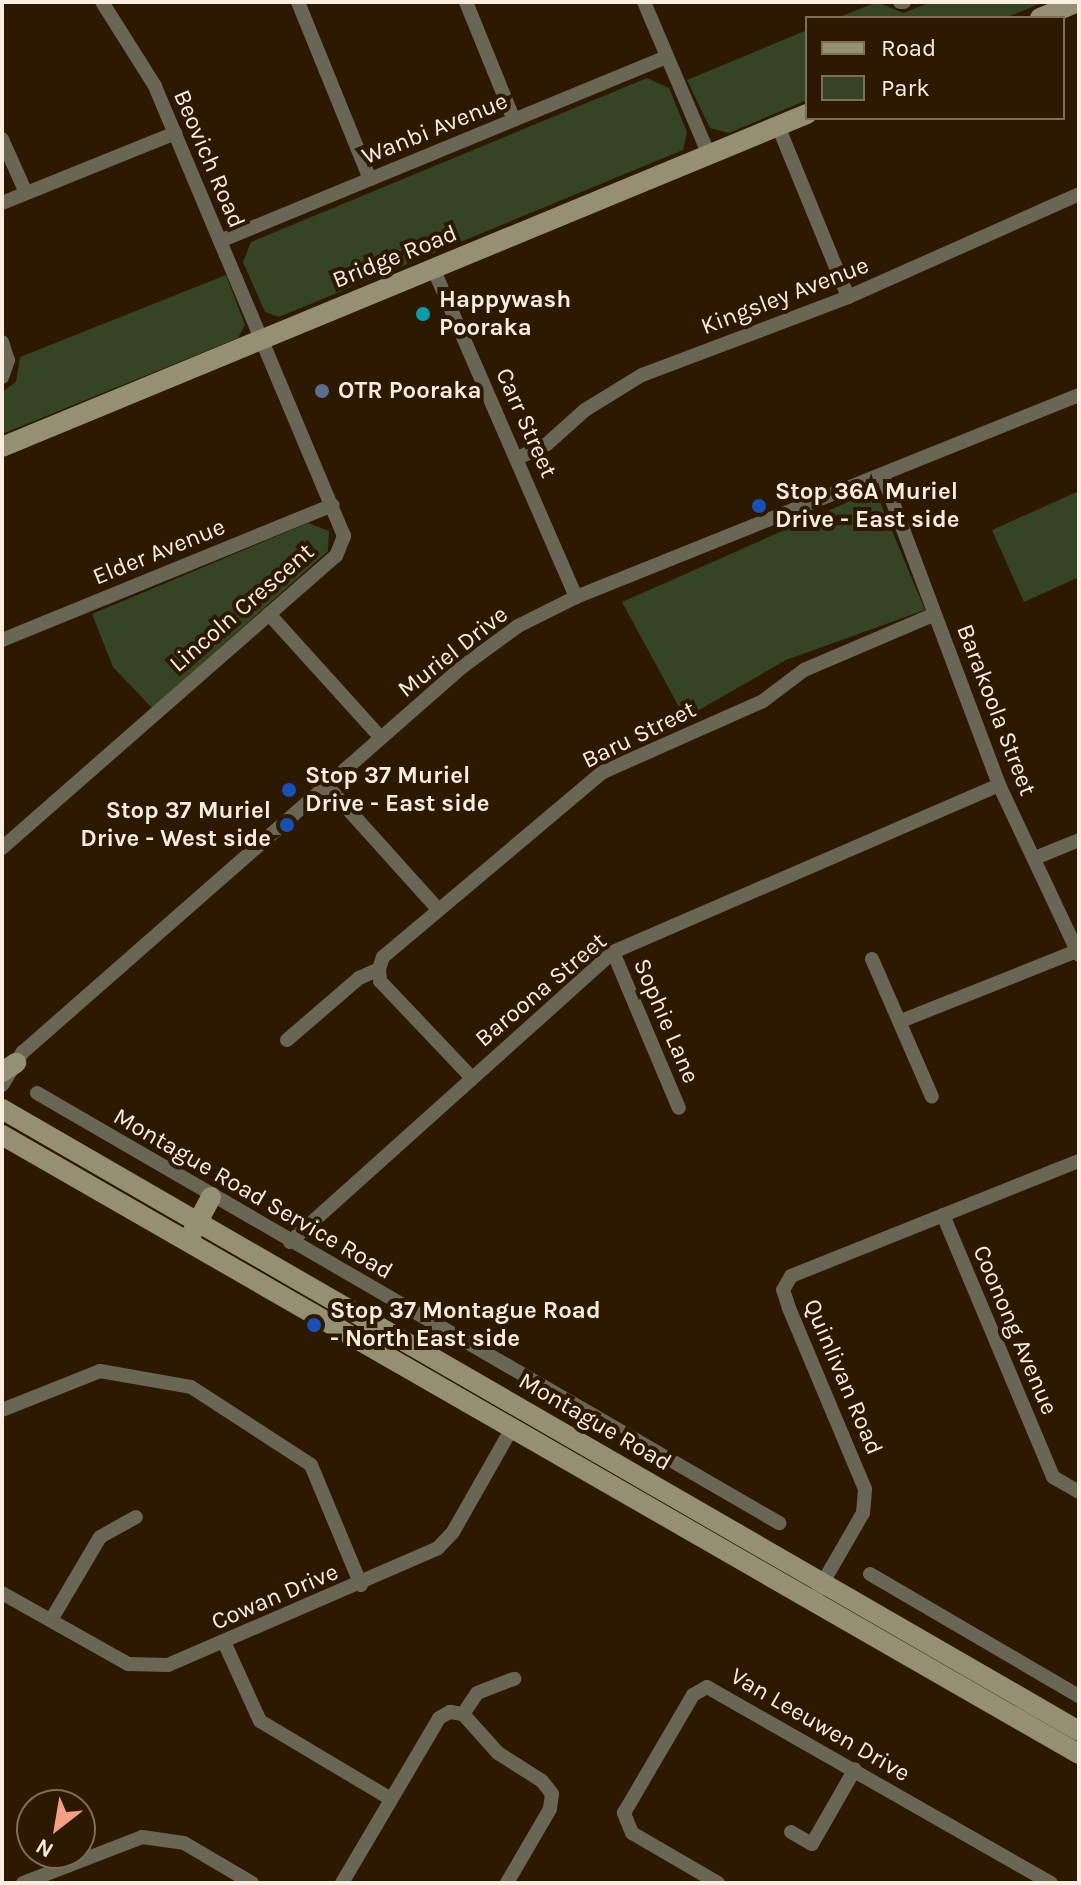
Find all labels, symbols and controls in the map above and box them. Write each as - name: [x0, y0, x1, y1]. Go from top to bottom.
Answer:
- legend: [805, 16, 1065, 120]
- text: Road: [881, 34, 936, 62]
- text: Park: [881, 74, 930, 102]
- street label: Beovich Road: [167, 86, 251, 232]
- street label: Wanbi Avenue: [358, 87, 512, 171]
- street label: Bridge Road: [329, 219, 461, 295]
- street label: Kingsley Avenue: [697, 251, 873, 341]
- place label: Happywash Pooraka: [439, 286, 571, 342]
- marker: Happywash Pooraka: [414, 305, 432, 323]
- street label: Carr Street: [489, 364, 563, 482]
- place label: OTR Pooraka: [338, 377, 481, 405]
- marker: OTR Pooraka: [313, 382, 331, 400]
- place label: Stop 36A Muriel Drive - East side: [775, 478, 959, 534]
- marker: Stop 36A Muriel Drive - East side: [750, 497, 768, 515]
- street label: Elder Avenue: [89, 512, 229, 592]
- street label: Lincoln Crescent: [164, 537, 320, 679]
- street label: Muriel Drive: [392, 600, 514, 704]
- street label: Barakoola Street: [950, 620, 1042, 800]
- street label: Baru Street: [577, 695, 701, 775]
- place label: Stop 37 Muriel Drive - East side: [305, 762, 489, 818]
- marker: Stop 37 Muriel Drive - East side: [280, 781, 298, 799]
- place label: Stop 37 Muriel Drive - West side: [80, 797, 271, 853]
- marker: Stop 37 Muriel Drive - West side: [278, 816, 296, 834]
- street label: Baroona Street: [470, 927, 612, 1053]
- street label: Sophie Lane: [627, 954, 705, 1088]
- street label: Montague Road Service Road: [108, 1102, 398, 1286]
- street label: Coonong Avenue: [966, 1241, 1064, 1419]
- street label: Quinlivan Road: [797, 1295, 889, 1459]
- place label: Stop 37 Montague Road - North East side: [330, 1297, 601, 1353]
- marker: Stop 37 Montague Road - North East side: [305, 1316, 323, 1334]
- street label: Montague Road: [514, 1367, 676, 1477]
- street label: Cowan Drive: [207, 1557, 343, 1637]
- street label: Van Leeuwen Drive: [725, 1662, 915, 1788]
- north arrow: [16, 1789, 96, 1869]
- text: N: [31, 1833, 58, 1863]

